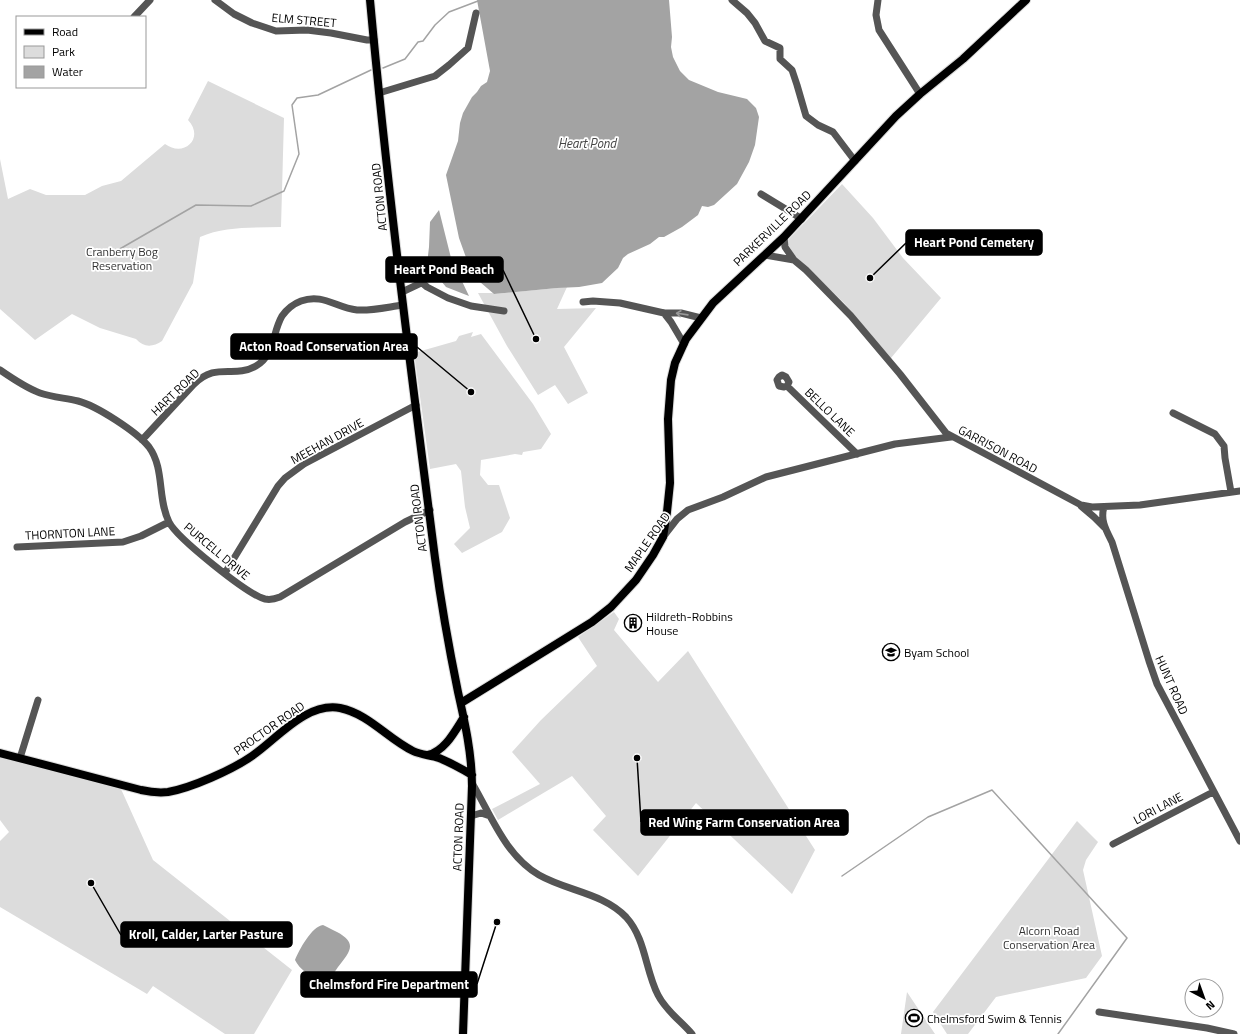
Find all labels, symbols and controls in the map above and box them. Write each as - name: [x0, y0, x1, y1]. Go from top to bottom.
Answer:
- street label: ELM STREET: [271, 8, 338, 32]
- legend: [16, 16, 146, 88]
- text: Road: [52, 22, 78, 41]
- text: Park: [52, 42, 75, 61]
- text: Water: [52, 62, 83, 81]
- water label: Heart Pond: [558, 133, 618, 153]
- street label: ACTON ROAD: [366, 162, 392, 232]
- street label: PARKERVILLE ROAD: [728, 185, 816, 271]
- callout: Heart Pond Cemetery: [906, 230, 1042, 255]
- text: Heart Pond Cemetery: [914, 232, 1034, 252]
- park label: Cranberry Bog Reservation: [86, 242, 158, 275]
- callout: Heart Pond Beach: [386, 257, 503, 282]
- text: Heart Pond Beach: [394, 259, 494, 279]
- one-way arrow: [676, 310, 689, 318]
- callout: Acton Road Conservation Area: [231, 334, 417, 359]
- text: Acton Road Conservation Area: [239, 336, 409, 356]
- street label: HART ROAD: [146, 364, 204, 420]
- street label: BELLO LANE: [801, 383, 860, 441]
- street label: MEEHAN DRIVE: [287, 413, 367, 469]
- street label: GARRISON ROAD: [955, 420, 1041, 478]
- street label: ACTON ROAD: [404, 483, 432, 553]
- street label: MAPLE ROAD: [619, 508, 675, 576]
- street label: PURCELL DRIVE: [180, 518, 254, 585]
- street label: THORNTON LANE: [24, 521, 116, 545]
- place label: Hildreth-Robbins House: [646, 607, 733, 640]
- building icon: Hildreth-Robbins House: [623, 613, 643, 633]
- school or university icon: Byam School: [881, 642, 901, 662]
- place label: Byam School: [904, 643, 969, 662]
- street label: HUNT ROAD: [1151, 652, 1194, 718]
- street label: PROCTOR ROAD: [230, 696, 309, 760]
- street label: LORI LANE: [1130, 787, 1187, 829]
- street label: ACTON ROAD: [447, 802, 469, 871]
- callout: Red Wing Farm Conservation Area: [641, 810, 848, 835]
- text: Red Wing Farm Conservation Area: [648, 812, 840, 832]
- park label: Alcorn Road Conservation Area: [1003, 921, 1095, 954]
- callout: Kroll, Calder, Larter Pasture: [121, 922, 292, 947]
- text: Kroll, Calder, Larter Pasture: [129, 924, 284, 944]
- callout: Chelmsford Fire Department: [301, 972, 477, 997]
- text: Chelmsford Fire Department: [309, 974, 469, 994]
- north arrow: [1184, 978, 1224, 1018]
- text: N: [1202, 997, 1219, 1014]
- sports icon: Chelmsford Swim & Tennis: [904, 1008, 924, 1028]
- place label: Chelmsford Swim & Tennis: [927, 1009, 1062, 1028]

